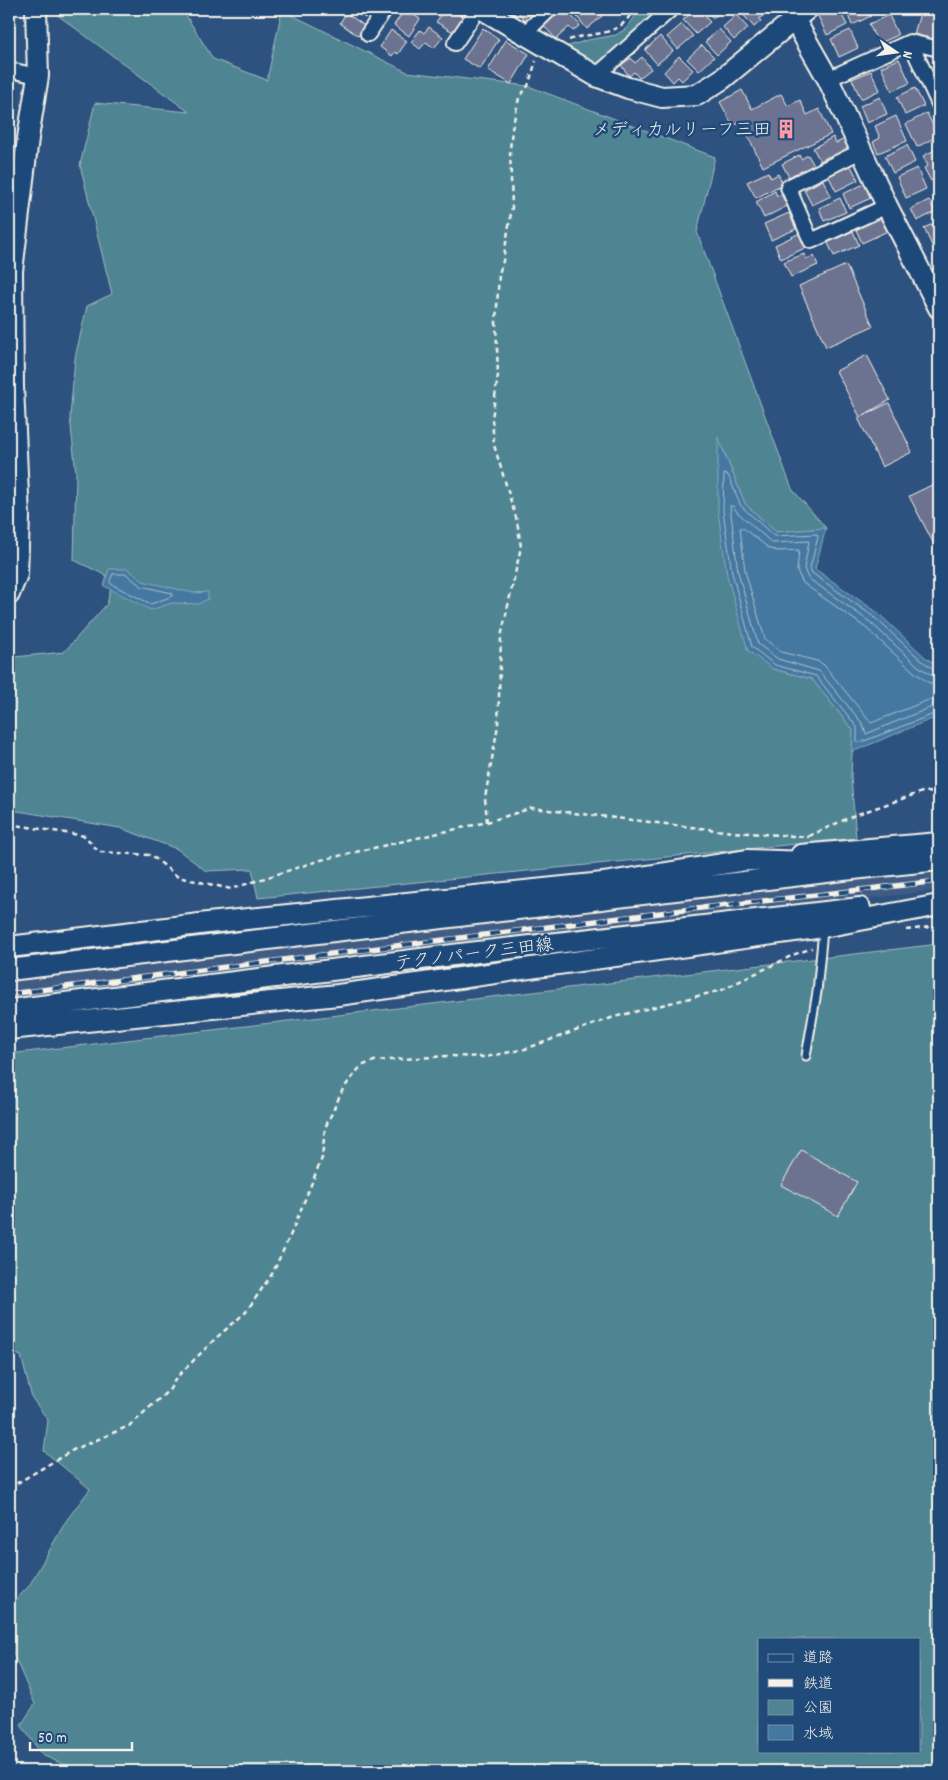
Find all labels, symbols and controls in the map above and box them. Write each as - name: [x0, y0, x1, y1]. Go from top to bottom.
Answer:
- north arrow: [870, 28, 920, 78]
- text: N: [896, 49, 917, 60]
- building icon: メディカルリーフ三田: [775, 118, 797, 140]
- place label: メディカルリーフ三田: [592, 119, 771, 144]
- street label: テクノパーク三田線: [394, 933, 555, 978]
- legend: [758, 1638, 920, 1752]
- text: 道路: [803, 1648, 833, 1670]
- text: 鉄道: [803, 1674, 833, 1696]
- text: 公園: [803, 1698, 833, 1720]
- scale bar: [30, 1720, 132, 1752]
- text: 水域: [803, 1724, 833, 1746]
- text: 50 m: [38, 1728, 67, 1750]

